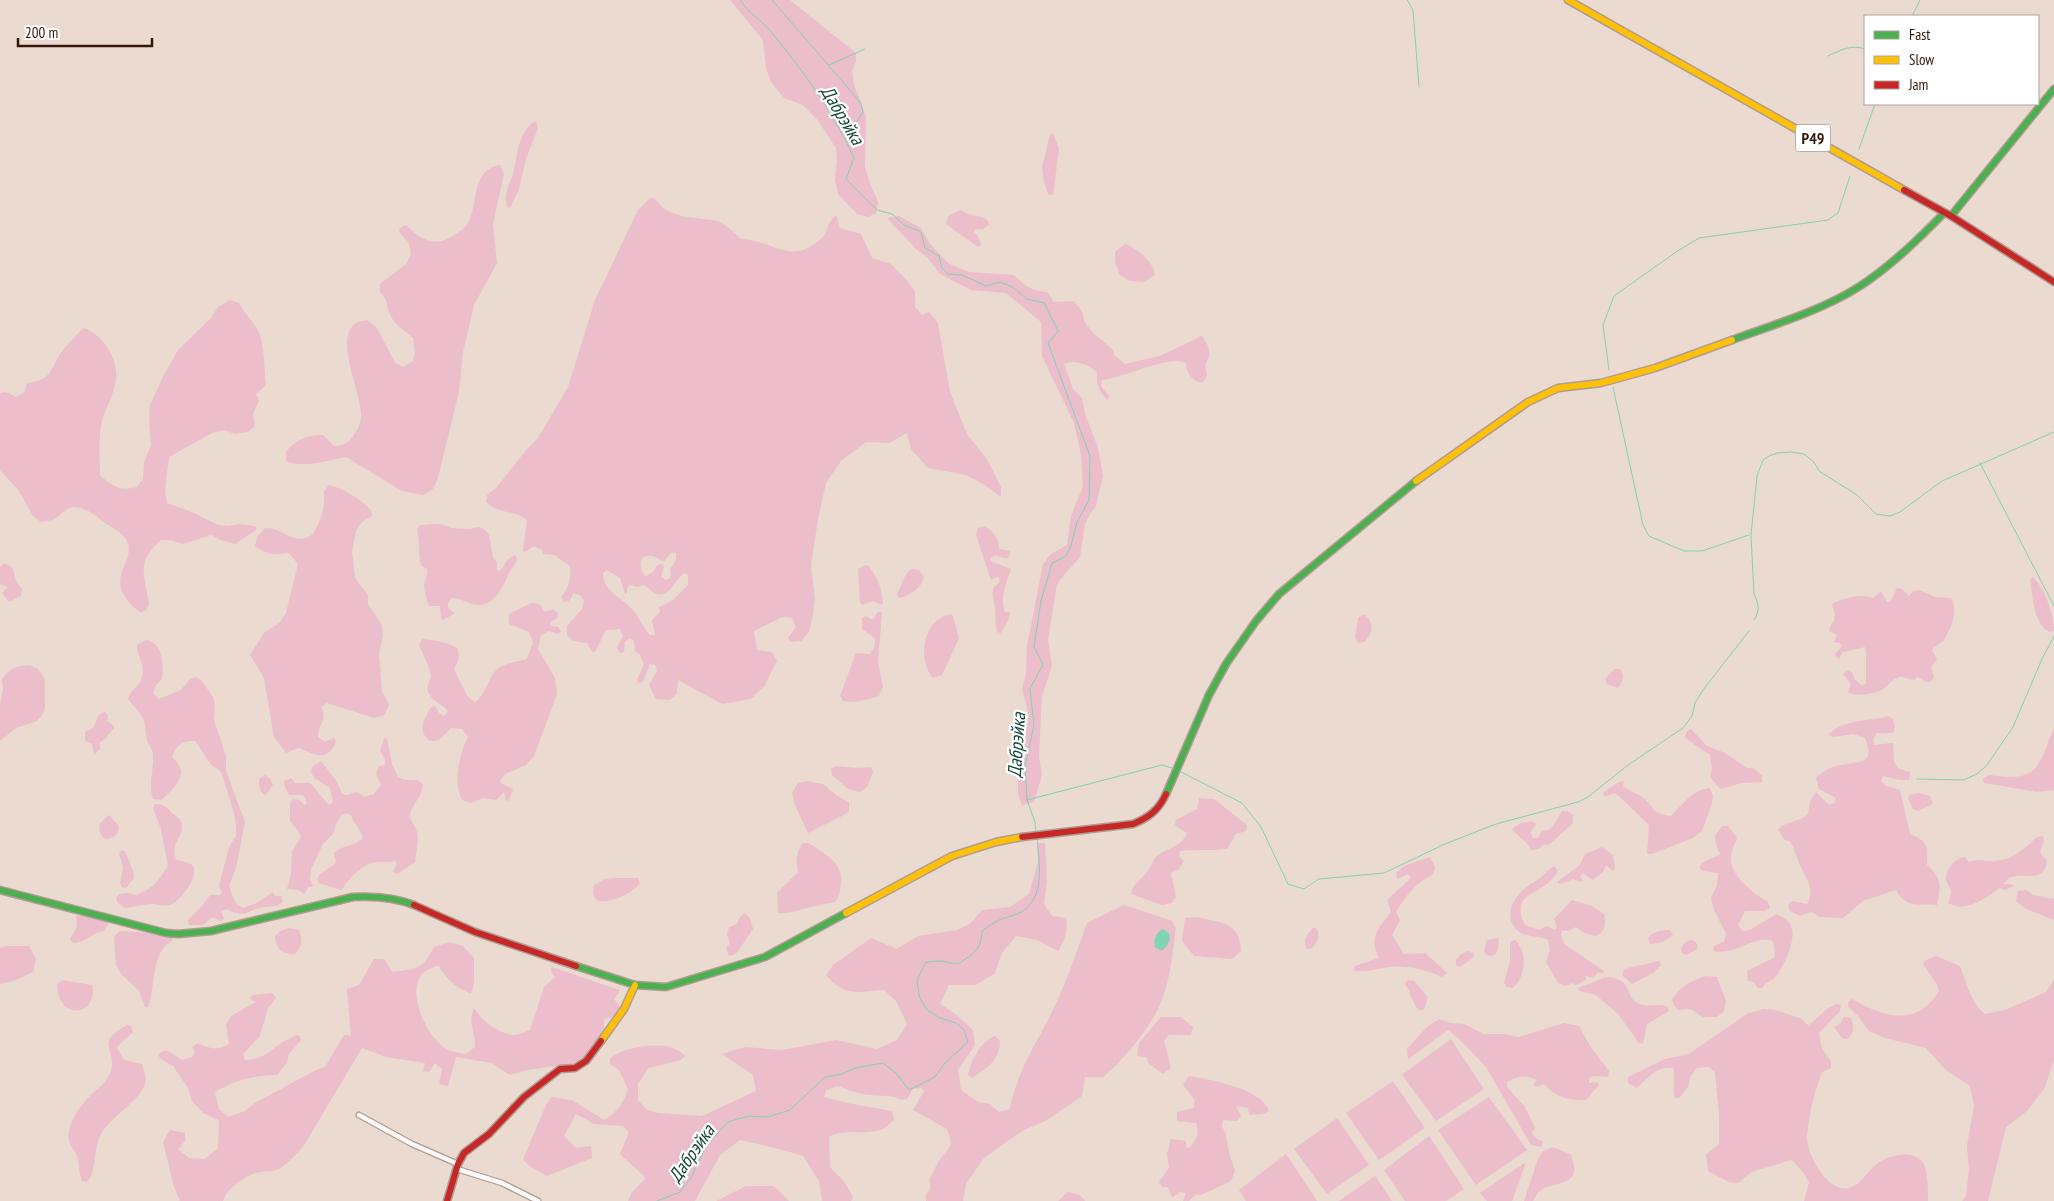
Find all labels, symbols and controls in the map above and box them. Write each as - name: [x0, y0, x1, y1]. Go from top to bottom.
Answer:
- scale bar: [18, 15, 151, 47]
- legend: [1864, 15, 2039, 105]
- text: 200 m: [25, 23, 58, 42]
- text: Fast: [1909, 25, 1930, 44]
- text: Slow: [1909, 50, 1934, 69]
- text: Jam: [1908, 75, 1928, 94]
- water label: Дабрэйка: [816, 80, 871, 150]
- road number: Р49: [1796, 125, 1830, 152]
- water label: Дабрэйка: [1002, 710, 1030, 779]
- water label: Дабрэйка: [662, 1118, 720, 1187]

